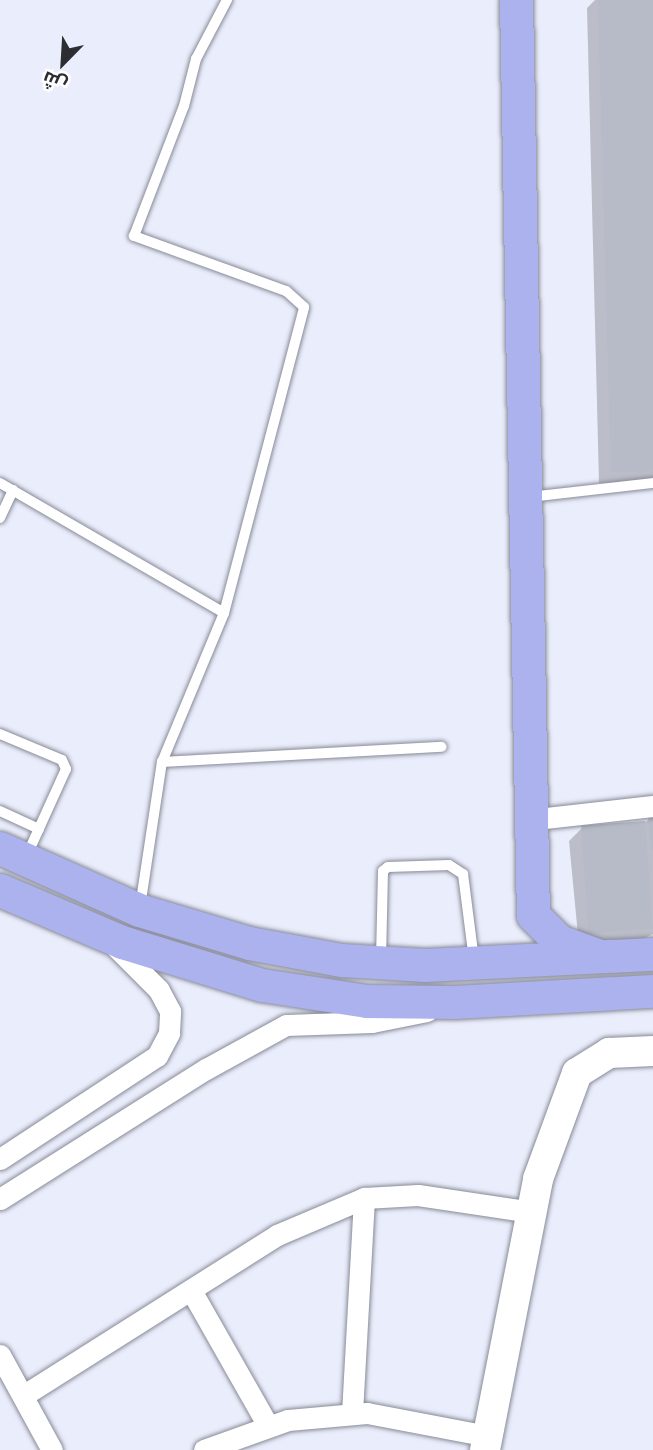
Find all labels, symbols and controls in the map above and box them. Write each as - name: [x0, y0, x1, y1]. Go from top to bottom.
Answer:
- north arrow: [28, 28, 98, 98]
- text: ش: [39, 67, 70, 97]

